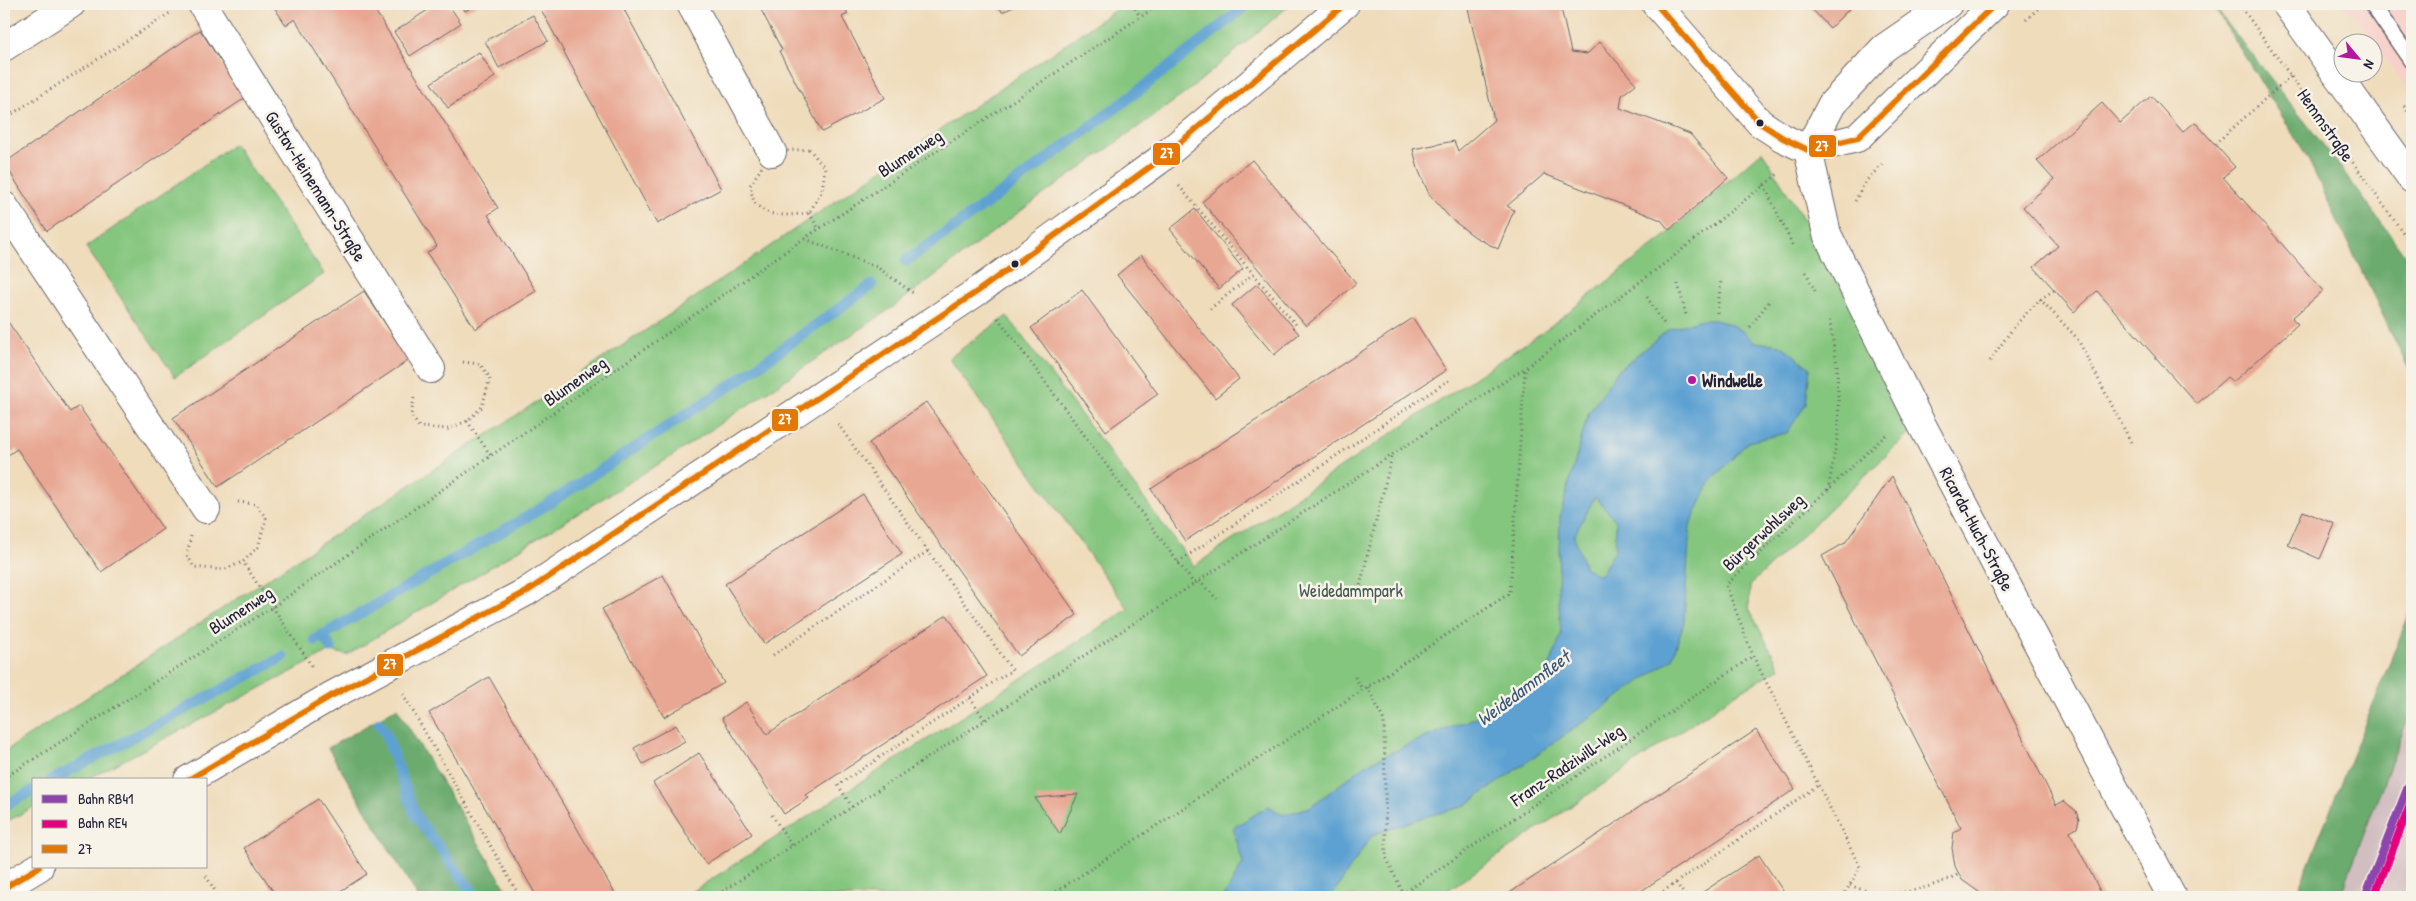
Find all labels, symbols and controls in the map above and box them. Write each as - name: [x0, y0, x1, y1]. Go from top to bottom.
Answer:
- north arrow: [2334, 32, 2384, 82]
- text: N: [2359, 57, 2380, 73]
- street label: Hemmstraße: [2292, 83, 2360, 167]
- street label: Gustav-Heinemann-Straße: [259, 106, 373, 266]
- unlabelled marker: [1755, 118, 1765, 128]
- street label: Blumenweg: [873, 123, 947, 183]
- line badge: 27: [1808, 134, 1837, 158]
- text: 27: [1815, 136, 1829, 155]
- line badge: 27: [1152, 142, 1181, 166]
- text: 27: [1160, 143, 1174, 162]
- unlabelled marker: [1010, 259, 1020, 269]
- street label: Blumenweg: [538, 350, 612, 412]
- place label: Windwelle: [1702, 368, 1764, 393]
- marker: Windwelle: [1686, 374, 1698, 386]
- line badge: 27: [771, 408, 799, 432]
- text: 27: [778, 409, 792, 428]
- street label: Ricarda-Huch-Straße: [1934, 463, 2020, 595]
- street label: Bürgerwohlsweg: [1717, 487, 1809, 577]
- park label: Weidedammpark: [1299, 578, 1404, 603]
- street label: Blumenweg: [204, 580, 278, 640]
- water label: Weidedammfleet: [1471, 643, 1577, 732]
- line badge: 27: [376, 653, 404, 677]
- text: 27: [383, 654, 397, 673]
- street label: Franz-Radziwill-Weg: [1505, 718, 1628, 813]
- legend: [32, 778, 208, 868]
- text: Bahn RB41: [78, 788, 134, 809]
- text: Bahn RE4: [78, 812, 127, 833]
- text: 27: [78, 838, 92, 859]

